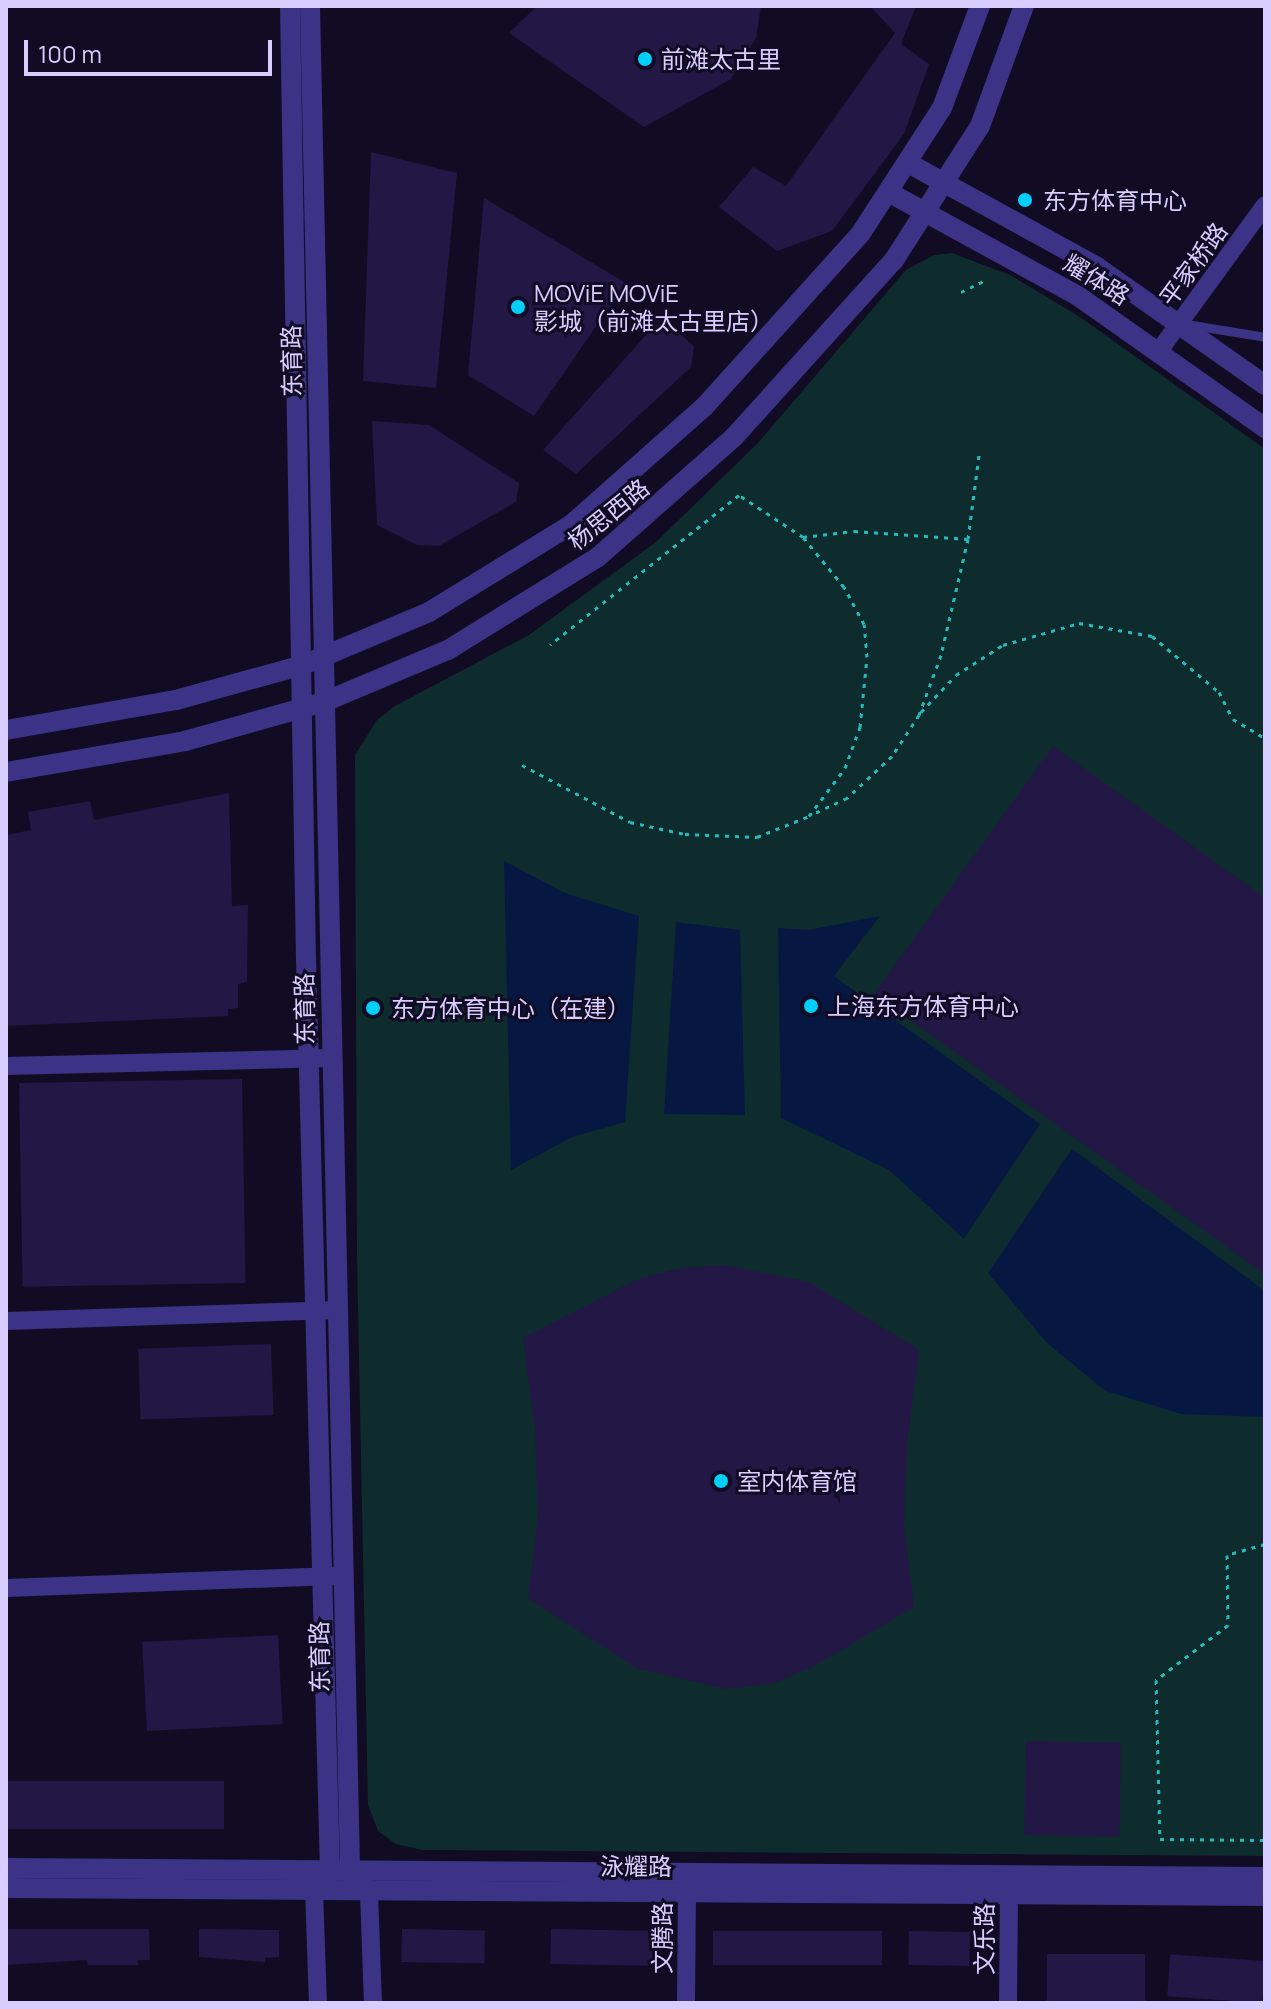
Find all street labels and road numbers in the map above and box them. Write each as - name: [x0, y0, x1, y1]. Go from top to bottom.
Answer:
- street label: 平家桥路: [1153, 217, 1233, 311]
- street label: 耀体路: [1059, 248, 1135, 310]
- street label: 东育路: [276, 325, 306, 397]
- street label: 杨思西路: [562, 473, 654, 555]
- street label: 东育路: [289, 973, 319, 1045]
- street label: 东育路: [304, 1621, 334, 1693]
- street label: 泳耀路: [600, 1852, 672, 1880]
- street label: 文腾路: [648, 1902, 676, 1974]
- street label: 文乐路: [970, 1903, 998, 1975]

